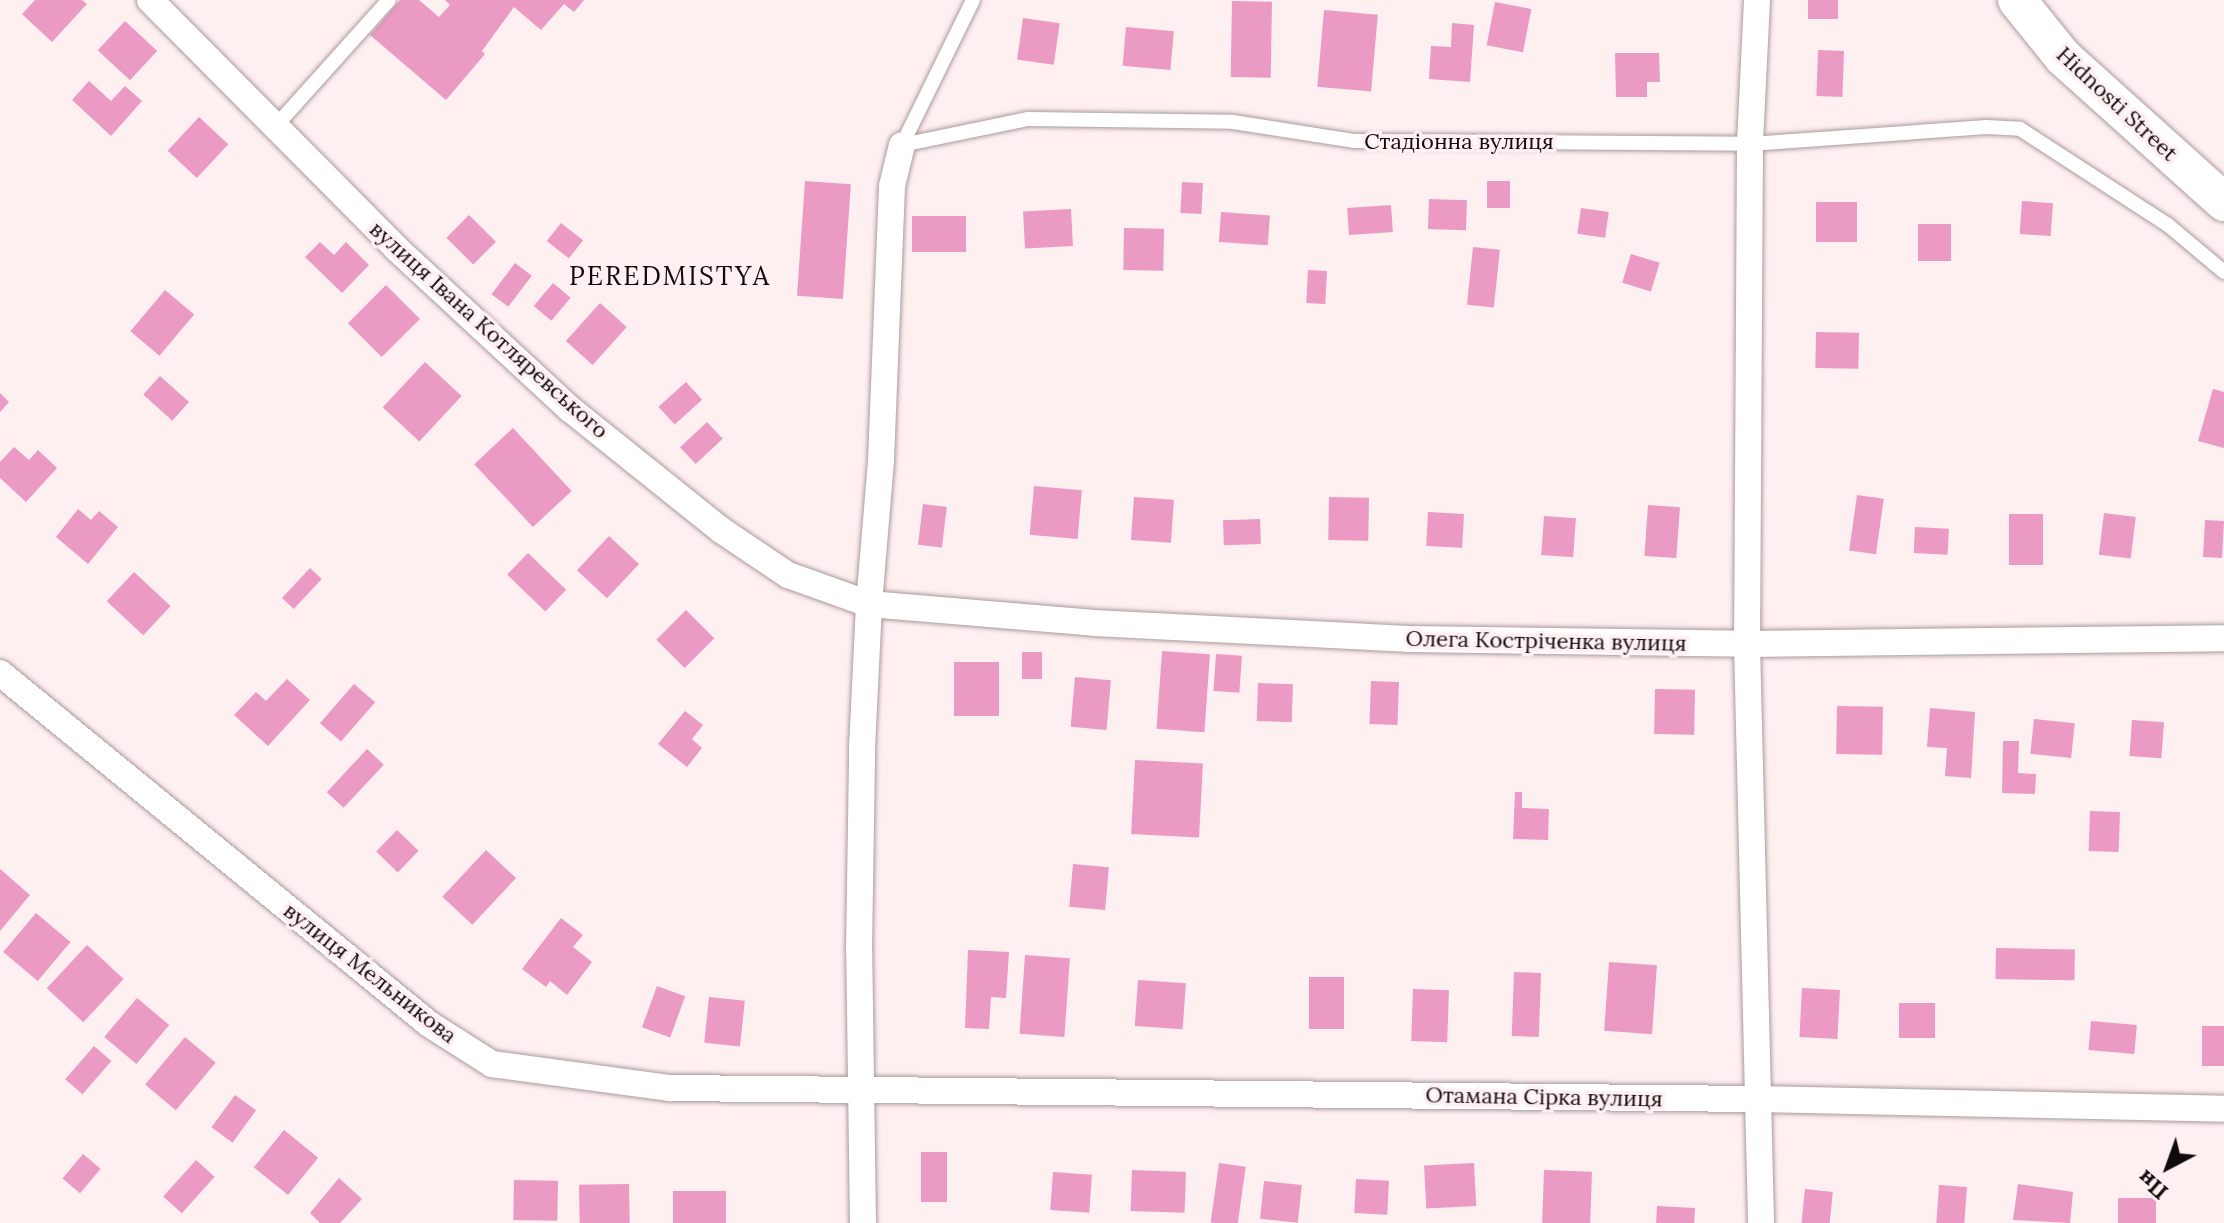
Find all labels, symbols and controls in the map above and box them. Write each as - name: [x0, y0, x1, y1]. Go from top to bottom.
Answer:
- street label: Hidnosti Street: [2051, 41, 2183, 167]
- street label: Стадіонна вулиця: [1364, 129, 1554, 155]
- street label: вулиця Івана Котляревського: [364, 216, 614, 444]
- district label: PEREDMISTYA: [569, 260, 771, 292]
- street label: Олега Костріченка вулиця: [1405, 625, 1687, 657]
- street label: вулиця Мельникова: [278, 897, 462, 1049]
- street label: Отамана Сірка вулиця: [1425, 1082, 1663, 1112]
- north arrow: [2128, 1127, 2208, 1207]
- text: Пн: [2131, 1164, 2173, 1206]

